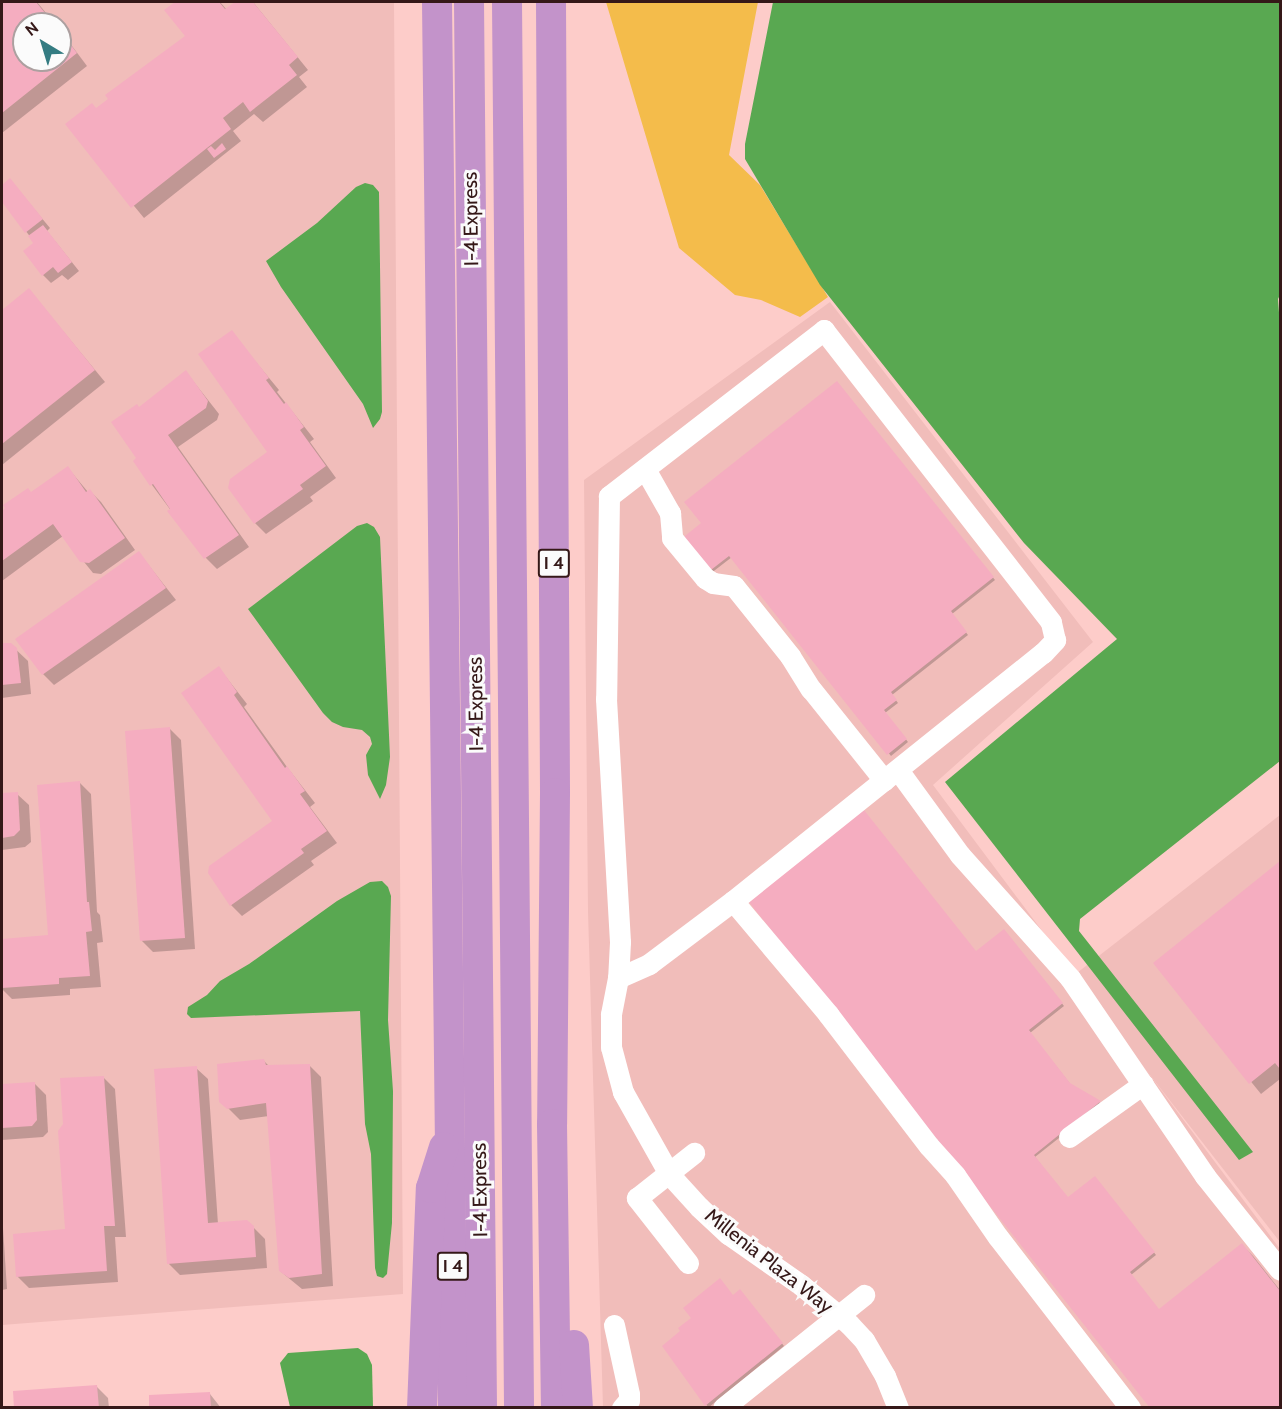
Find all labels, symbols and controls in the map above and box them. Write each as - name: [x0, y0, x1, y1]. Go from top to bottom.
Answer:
- north arrow: [12, 12, 72, 72]
- text: N: [22, 18, 42, 40]
- street label: I-4 Express: [458, 172, 484, 266]
- road number: I 4: [538, 548, 570, 578]
- street label: I-4 Express: [463, 657, 489, 751]
- street label: I-4 Express: [467, 1143, 493, 1237]
- street label: Millenia Plaza Way: [700, 1204, 838, 1318]
- road number: I 4: [436, 1251, 470, 1281]

